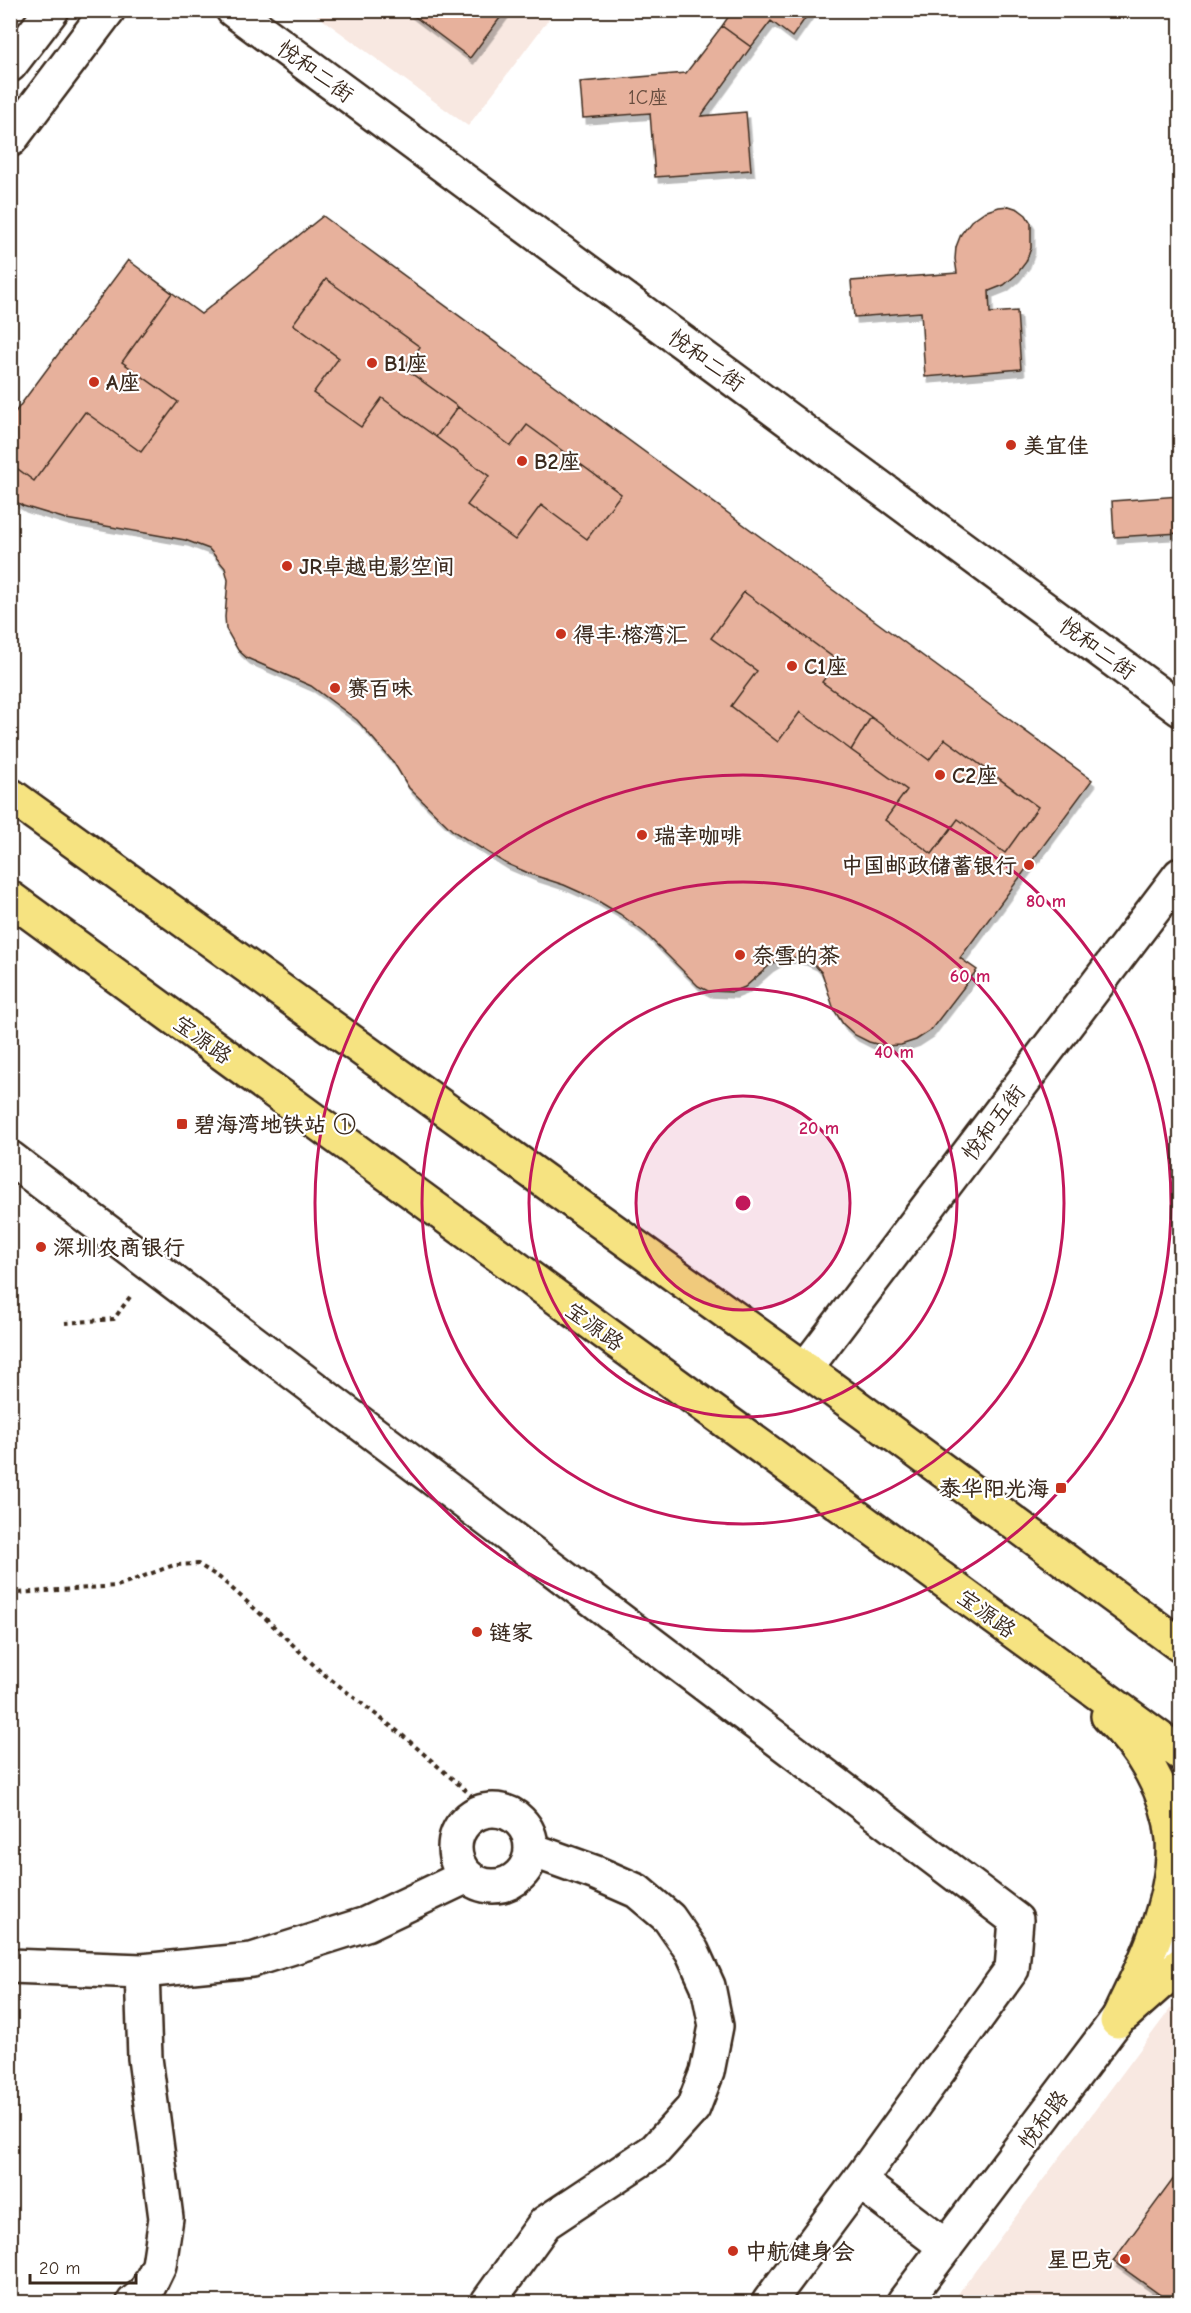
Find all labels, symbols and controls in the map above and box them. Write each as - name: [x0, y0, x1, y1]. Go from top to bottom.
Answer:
- street label: 悦和二街: [272, 35, 359, 108]
- house number: 1C座: [628, 86, 668, 109]
- street label: 悦和二街: [663, 324, 750, 397]
- place label: B1座: [384, 351, 428, 377]
- marker: B1座: [365, 356, 379, 370]
- place label: A座: [106, 370, 140, 396]
- marker: A座: [87, 375, 101, 389]
- place label: 美宜佳: [1023, 433, 1089, 459]
- marker: 美宜佳: [1004, 438, 1018, 452]
- place label: B2座: [534, 449, 580, 475]
- marker: B2座: [515, 454, 529, 468]
- place label: JR卓越电影空间: [299, 554, 454, 580]
- marker: JR卓越电影空间: [280, 559, 294, 573]
- street label: 悦和二街: [1054, 612, 1141, 685]
- place label: 得丰·榕湾汇: [573, 622, 687, 648]
- marker: 得丰·榕湾汇: [554, 627, 568, 641]
- place label: C1座: [804, 654, 848, 680]
- marker: C1座: [785, 659, 799, 673]
- place label: 赛百味: [347, 676, 413, 702]
- marker: 赛百味: [328, 681, 342, 695]
- place label: C2座: [952, 763, 998, 789]
- marker: C2座: [933, 768, 947, 782]
- place label: 瑞幸咖啡: [654, 823, 742, 849]
- marker: 瑞幸咖啡: [635, 828, 649, 842]
- place label: 中国邮政储蓄银行: [841, 853, 1017, 879]
- marker: 中国邮政储蓄银行: [1022, 858, 1036, 872]
- text: 80 m: [1026, 891, 1066, 912]
- place label: 奈雪的茶: [752, 943, 840, 969]
- marker: 奈雪的茶: [733, 948, 747, 962]
- text: 60 m: [950, 966, 990, 987]
- street label: 宝源路: [168, 1010, 237, 1070]
- text: 40 m: [874, 1042, 914, 1063]
- street label: 悦和五街: [957, 1080, 1031, 1166]
- place label: 碧海湾地铁站 ①: [194, 1112, 356, 1138]
- marker: 碧海湾地铁站 ①: [175, 1117, 189, 1131]
- text: 20 m: [799, 1118, 839, 1139]
- centre of rings: [733, 1193, 753, 1213]
- place label: 深圳农商银行: [53, 1235, 185, 1261]
- marker: 深圳农商银行: [34, 1240, 48, 1254]
- street label: 宝源路: [560, 1297, 629, 1357]
- place label: 泰华阳光海: [939, 1476, 1049, 1502]
- marker: 泰华阳光海: [1054, 1481, 1068, 1495]
- street label: 宝源路: [952, 1584, 1021, 1644]
- place label: 链家: [489, 1620, 533, 1646]
- marker: 链家: [470, 1625, 484, 1639]
- street label: 悦和路: [1014, 2085, 1074, 2154]
- place label: 中航健身会: [745, 2239, 855, 2265]
- marker: 中航健身会: [726, 2244, 740, 2258]
- scale bar: [30, 2247, 136, 2285]
- place label: 星巴克: [1047, 2247, 1113, 2273]
- marker: 星巴克: [1118, 2252, 1132, 2266]
- text: 20 m: [39, 2258, 80, 2279]

